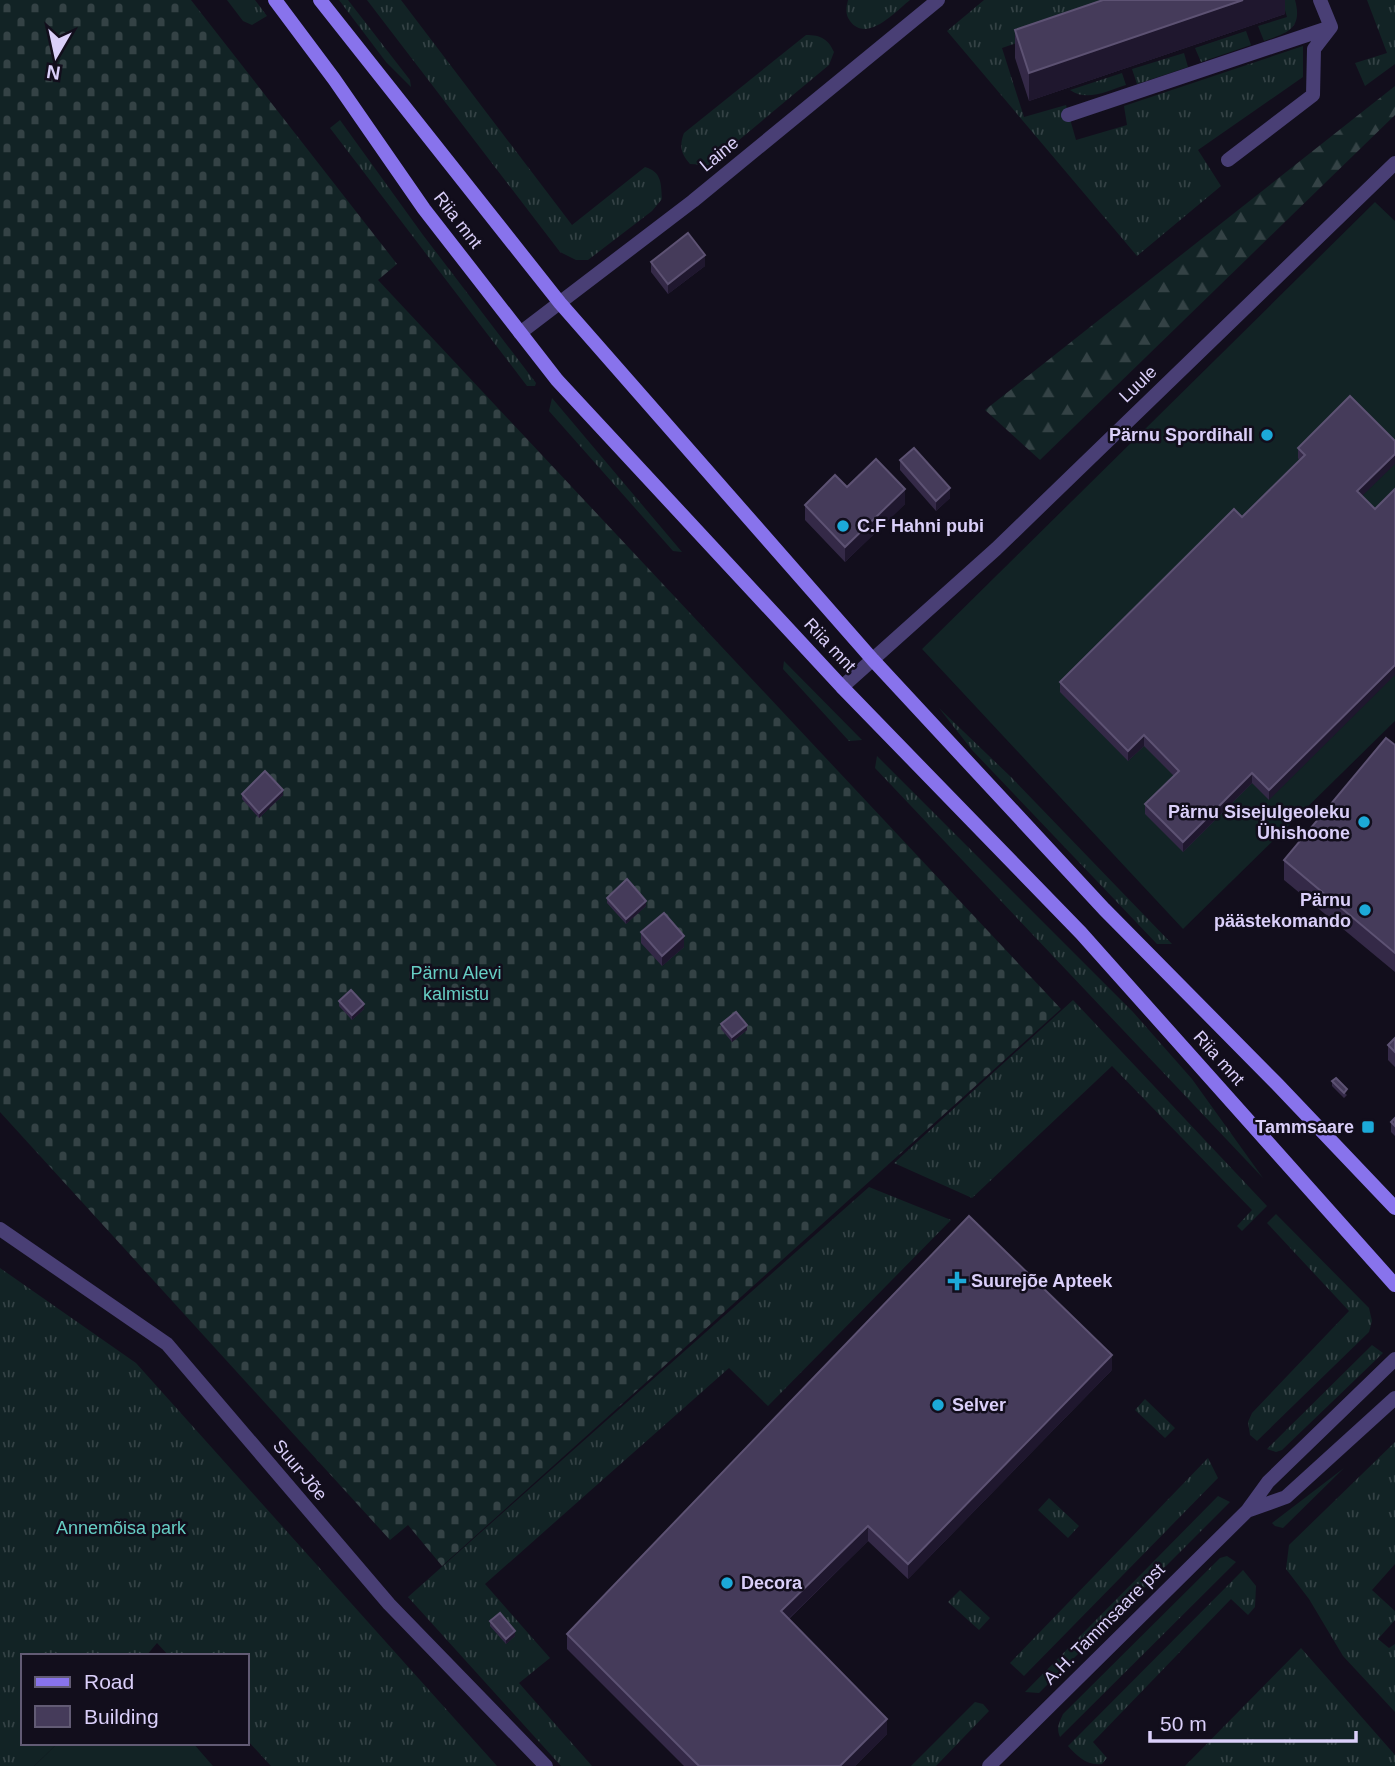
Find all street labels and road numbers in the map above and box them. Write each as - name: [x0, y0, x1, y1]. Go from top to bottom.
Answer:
- street label: Laine: [696, 132, 742, 176]
- street label: Riia mnt: [430, 188, 486, 252]
- street label: Luule: [1115, 362, 1161, 406]
- street label: Riia mnt: [800, 614, 860, 676]
- street label: Riia mnt: [1189, 1027, 1249, 1089]
- street label: Suur-Jõe: [269, 1436, 331, 1504]
- street label: A.H. Tammsaare pst: [1039, 1559, 1169, 1689]

